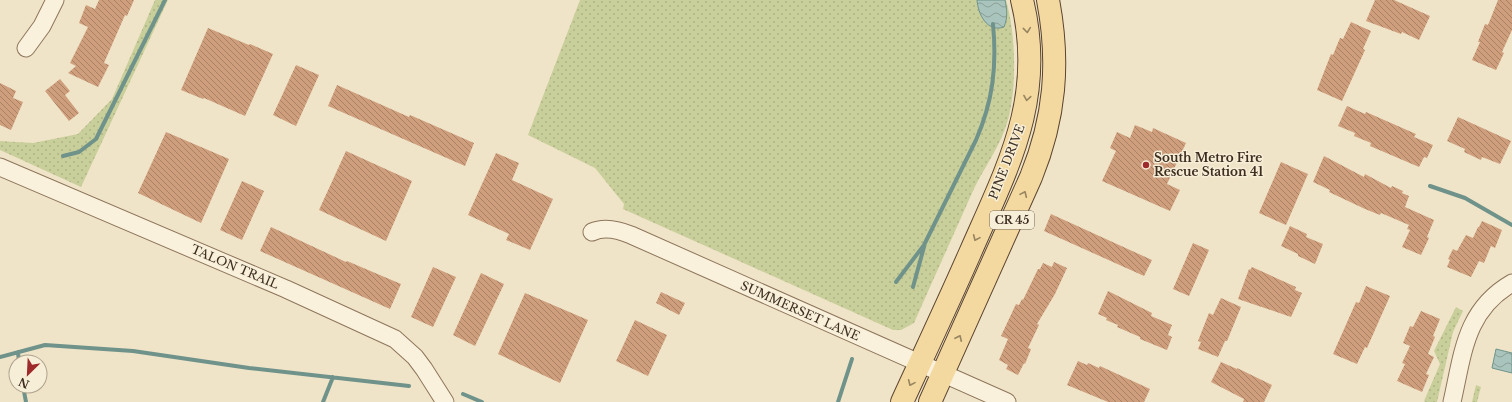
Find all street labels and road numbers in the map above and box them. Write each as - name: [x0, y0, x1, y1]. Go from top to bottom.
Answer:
- street label: PINE DRIVE: [985, 122, 1028, 201]
- road number: CR 45: [990, 211, 1034, 229]
- street label: TALON TRAIL: [189, 241, 282, 292]
- street label: SUMMERSET LANE: [738, 277, 862, 344]

